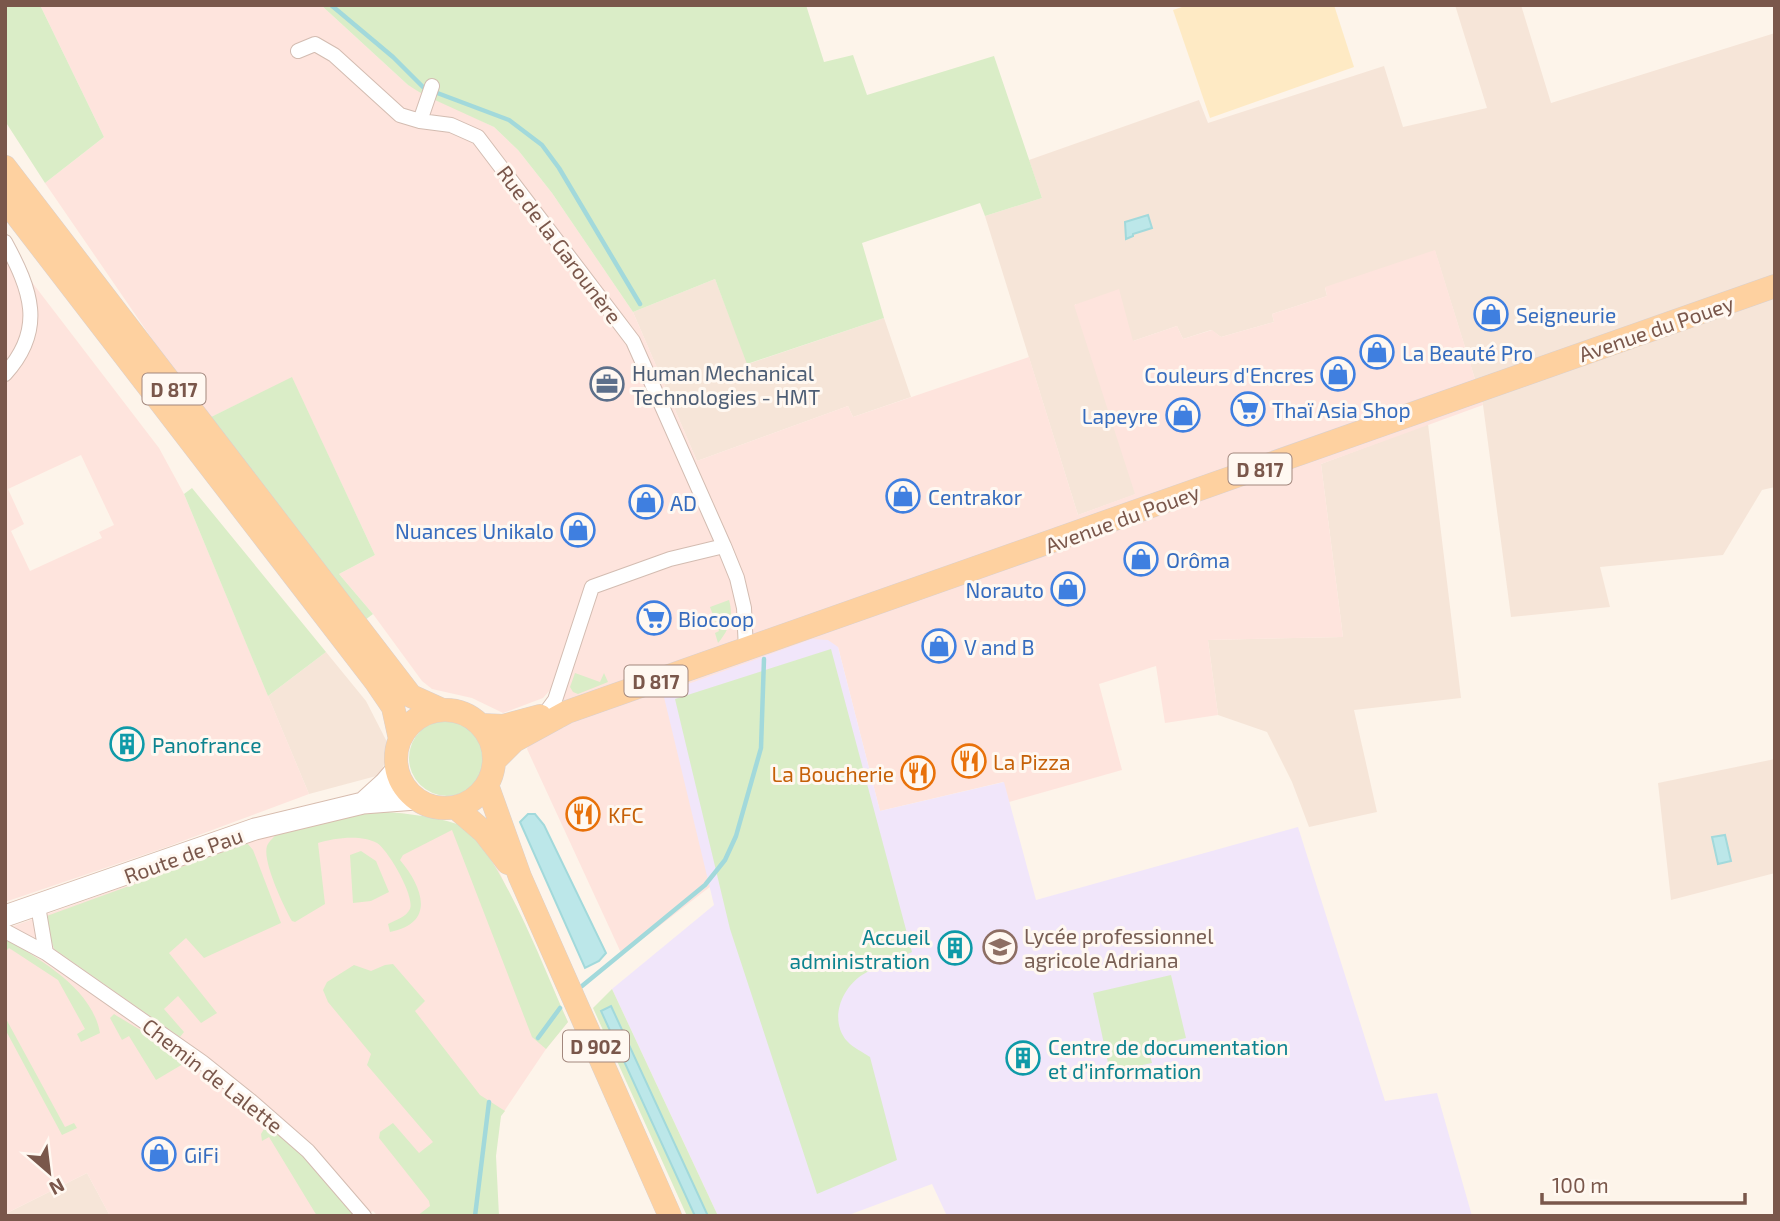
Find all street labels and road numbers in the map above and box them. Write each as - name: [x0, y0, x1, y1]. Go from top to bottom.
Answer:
- street label: Rue de la Garounère: [493, 160, 627, 328]
- street label: Avenue du Pouey: [1575, 290, 1737, 366]
- road number: D 817: [142, 374, 206, 404]
- road number: D 817: [1228, 454, 1292, 484]
- street label: Avenue du Pouey: [1041, 479, 1203, 557]
- road number: D 817: [624, 666, 688, 696]
- street label: Route de Pau: [120, 822, 246, 888]
- street label: Chemin de Lalette: [138, 1012, 288, 1138]
- road number: D 902: [563, 1030, 629, 1062]

